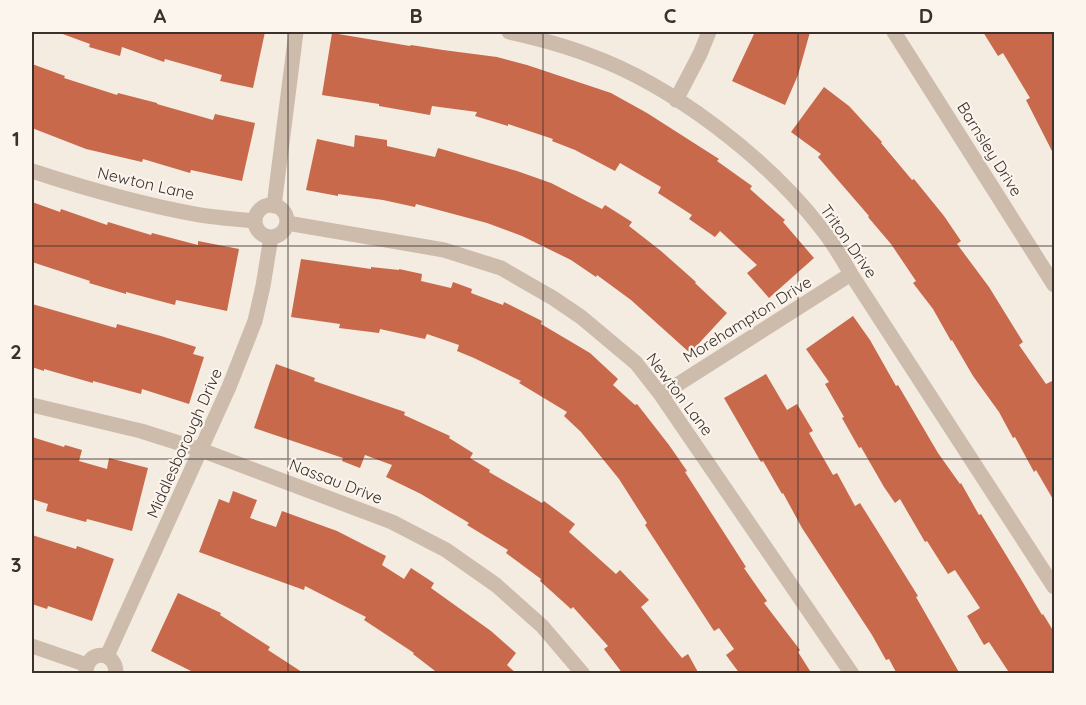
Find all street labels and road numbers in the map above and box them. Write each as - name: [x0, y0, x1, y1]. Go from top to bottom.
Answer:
- street label: Barnsley Drive: [953, 98, 1027, 200]
- street label: Newton Lane: [96, 162, 196, 204]
- street label: Triton Drive: [816, 200, 882, 282]
- street label: Morehampton Drive: [679, 271, 815, 367]
- street label: Newton Lane: [642, 349, 718, 439]
- street label: Middlesborough Drive: [142, 365, 226, 521]
- street label: Nassau Drive: [287, 454, 385, 508]

